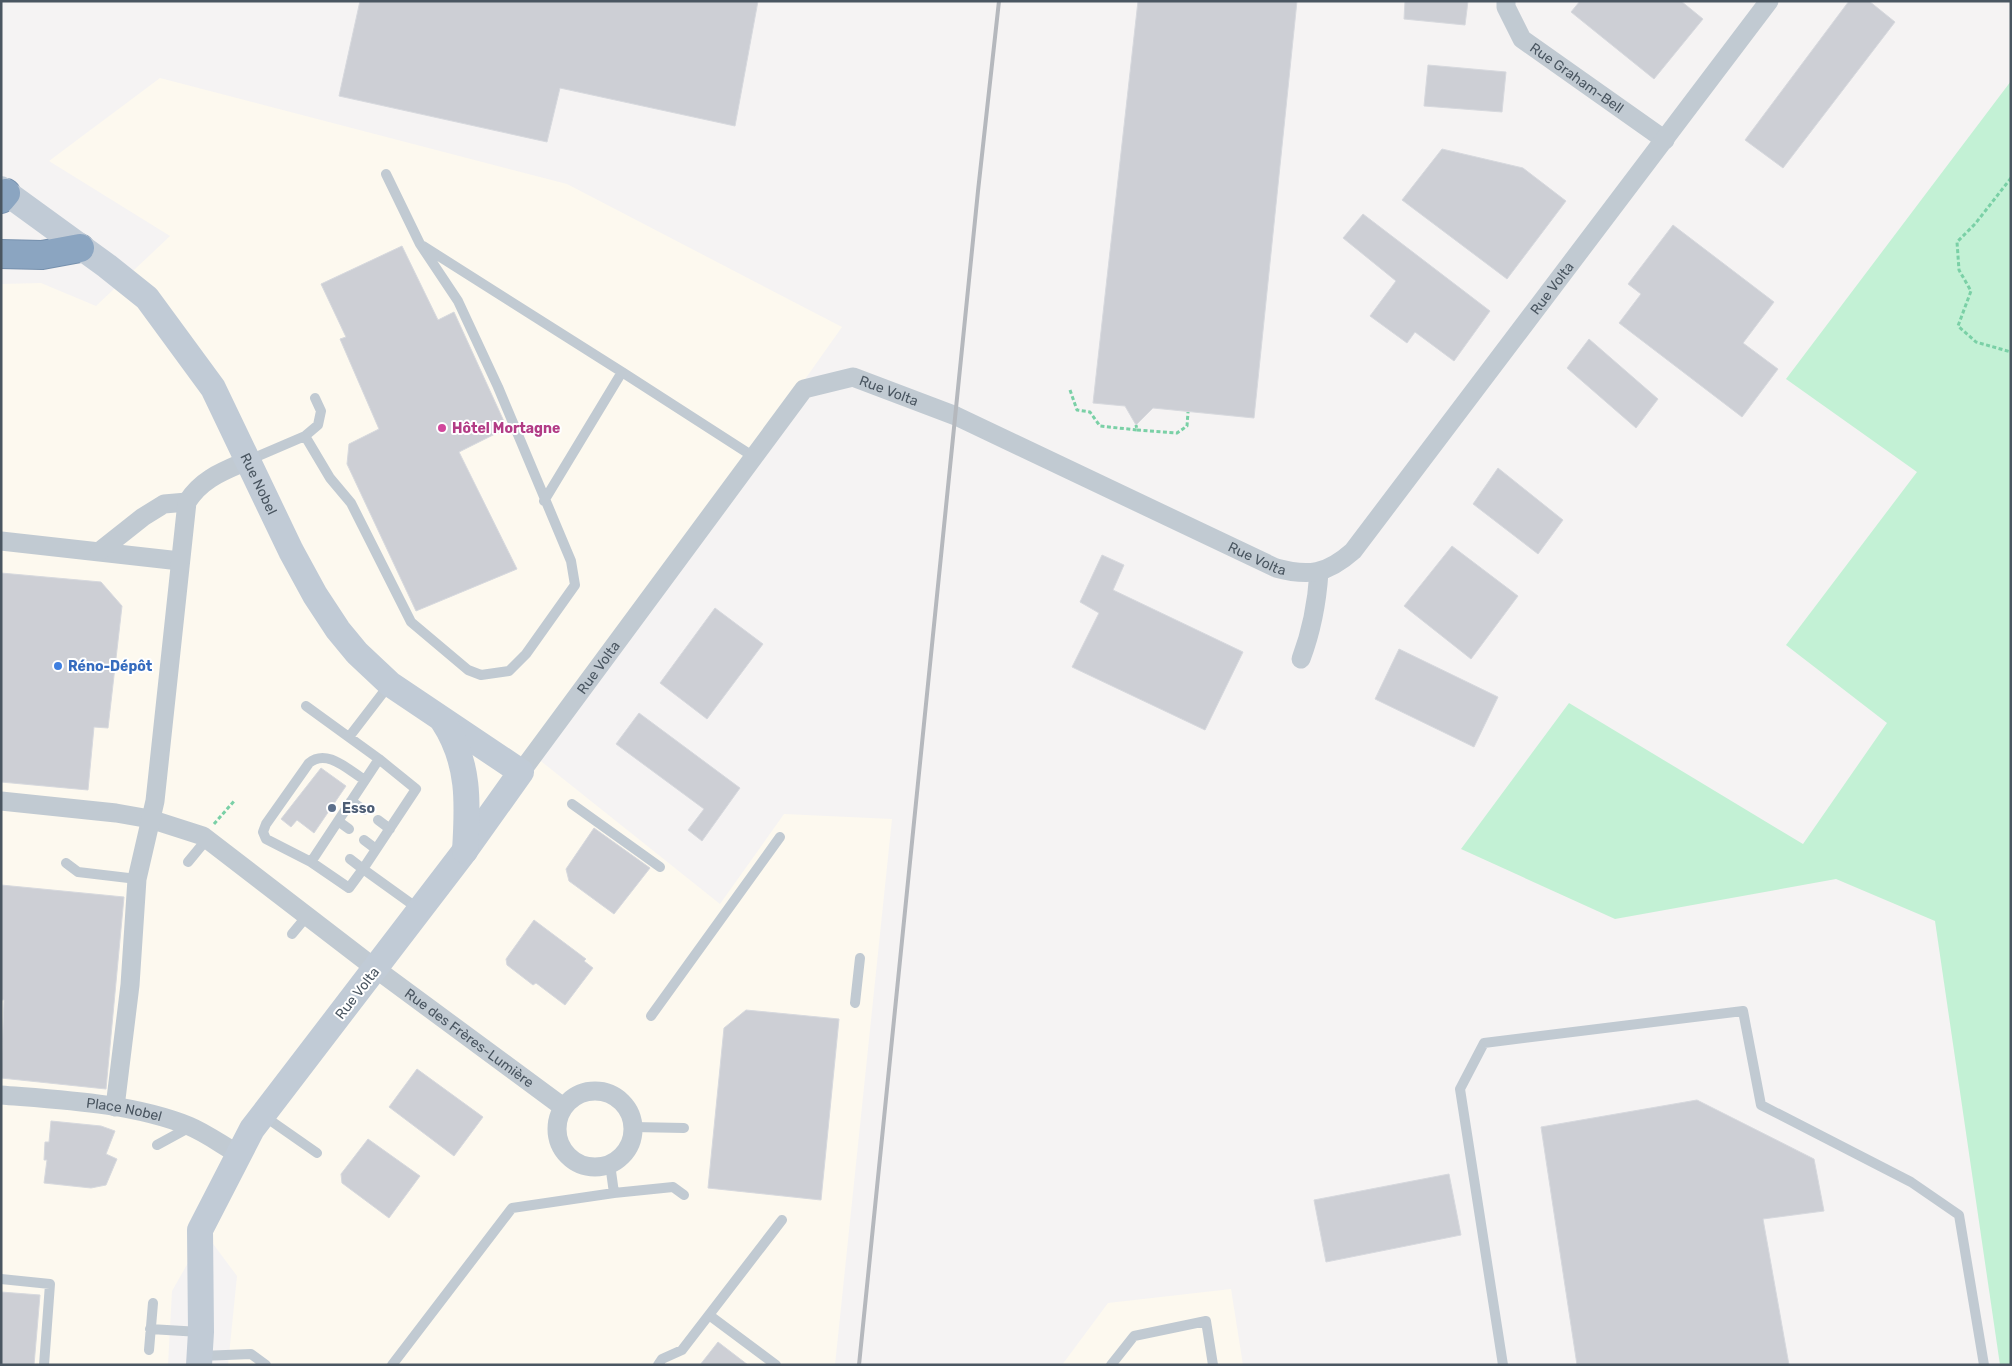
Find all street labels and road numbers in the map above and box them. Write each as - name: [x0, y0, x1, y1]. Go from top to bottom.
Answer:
- street label: Rue Graham-Bell: [1526, 39, 1627, 117]
- street label: Rue Volta: [1527, 259, 1578, 318]
- street label: Rue Volta: [857, 372, 921, 410]
- street label: Rue Nobel: [236, 450, 280, 518]
- street label: Rue Volta: [1225, 539, 1288, 579]
- street label: Rue Volta: [574, 638, 624, 698]
- street label: Rue Volta: [332, 964, 383, 1023]
- street label: Rue des Frères-Lumière: [401, 985, 537, 1092]
- street label: Place Nobel: [85, 1095, 164, 1125]

